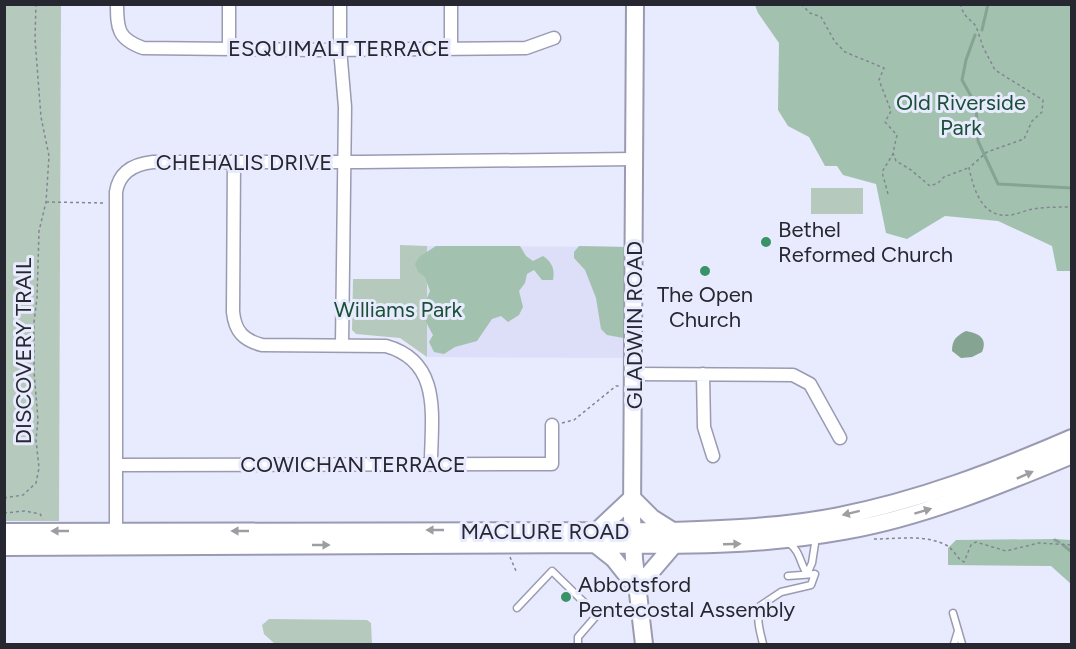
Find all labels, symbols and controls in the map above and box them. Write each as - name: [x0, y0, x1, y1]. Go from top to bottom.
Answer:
- street label: ESQUIMALT TERRACE: [228, 35, 450, 62]
- park label: Old Riverside Park: [896, 89, 1026, 141]
- street label: CHEHALIS DRIVE: [156, 149, 332, 176]
- place label: Bethel Reformed Church: [778, 216, 953, 268]
- marker: Bethel Reformed Church: [759, 235, 773, 249]
- street label: GLADWIN ROAD: [621, 241, 648, 409]
- street label: DISCOVERY TRAIL: [10, 257, 37, 444]
- marker: The Open Church: [698, 264, 712, 278]
- place label: The Open Church: [657, 281, 753, 333]
- park label: Williams Park: [334, 296, 463, 323]
- street label: COWICHAN TERRACE: [240, 451, 466, 478]
- one-way arrow: [1017, 470, 1034, 479]
- one-way arrow: [914, 506, 932, 515]
- one-way arrow: [842, 509, 861, 519]
- street label: MACLURE ROAD: [461, 518, 630, 545]
- one-way arrow: [425, 525, 444, 535]
- one-way arrow: [51, 526, 70, 536]
- one-way arrow: [230, 526, 249, 536]
- one-way arrow: [722, 539, 741, 549]
- one-way arrow: [312, 540, 331, 550]
- place label: Abbotsford Pentecostal Assembly: [578, 571, 796, 623]
- marker: Abbotsford Pentecostal Assembly: [559, 590, 573, 604]

